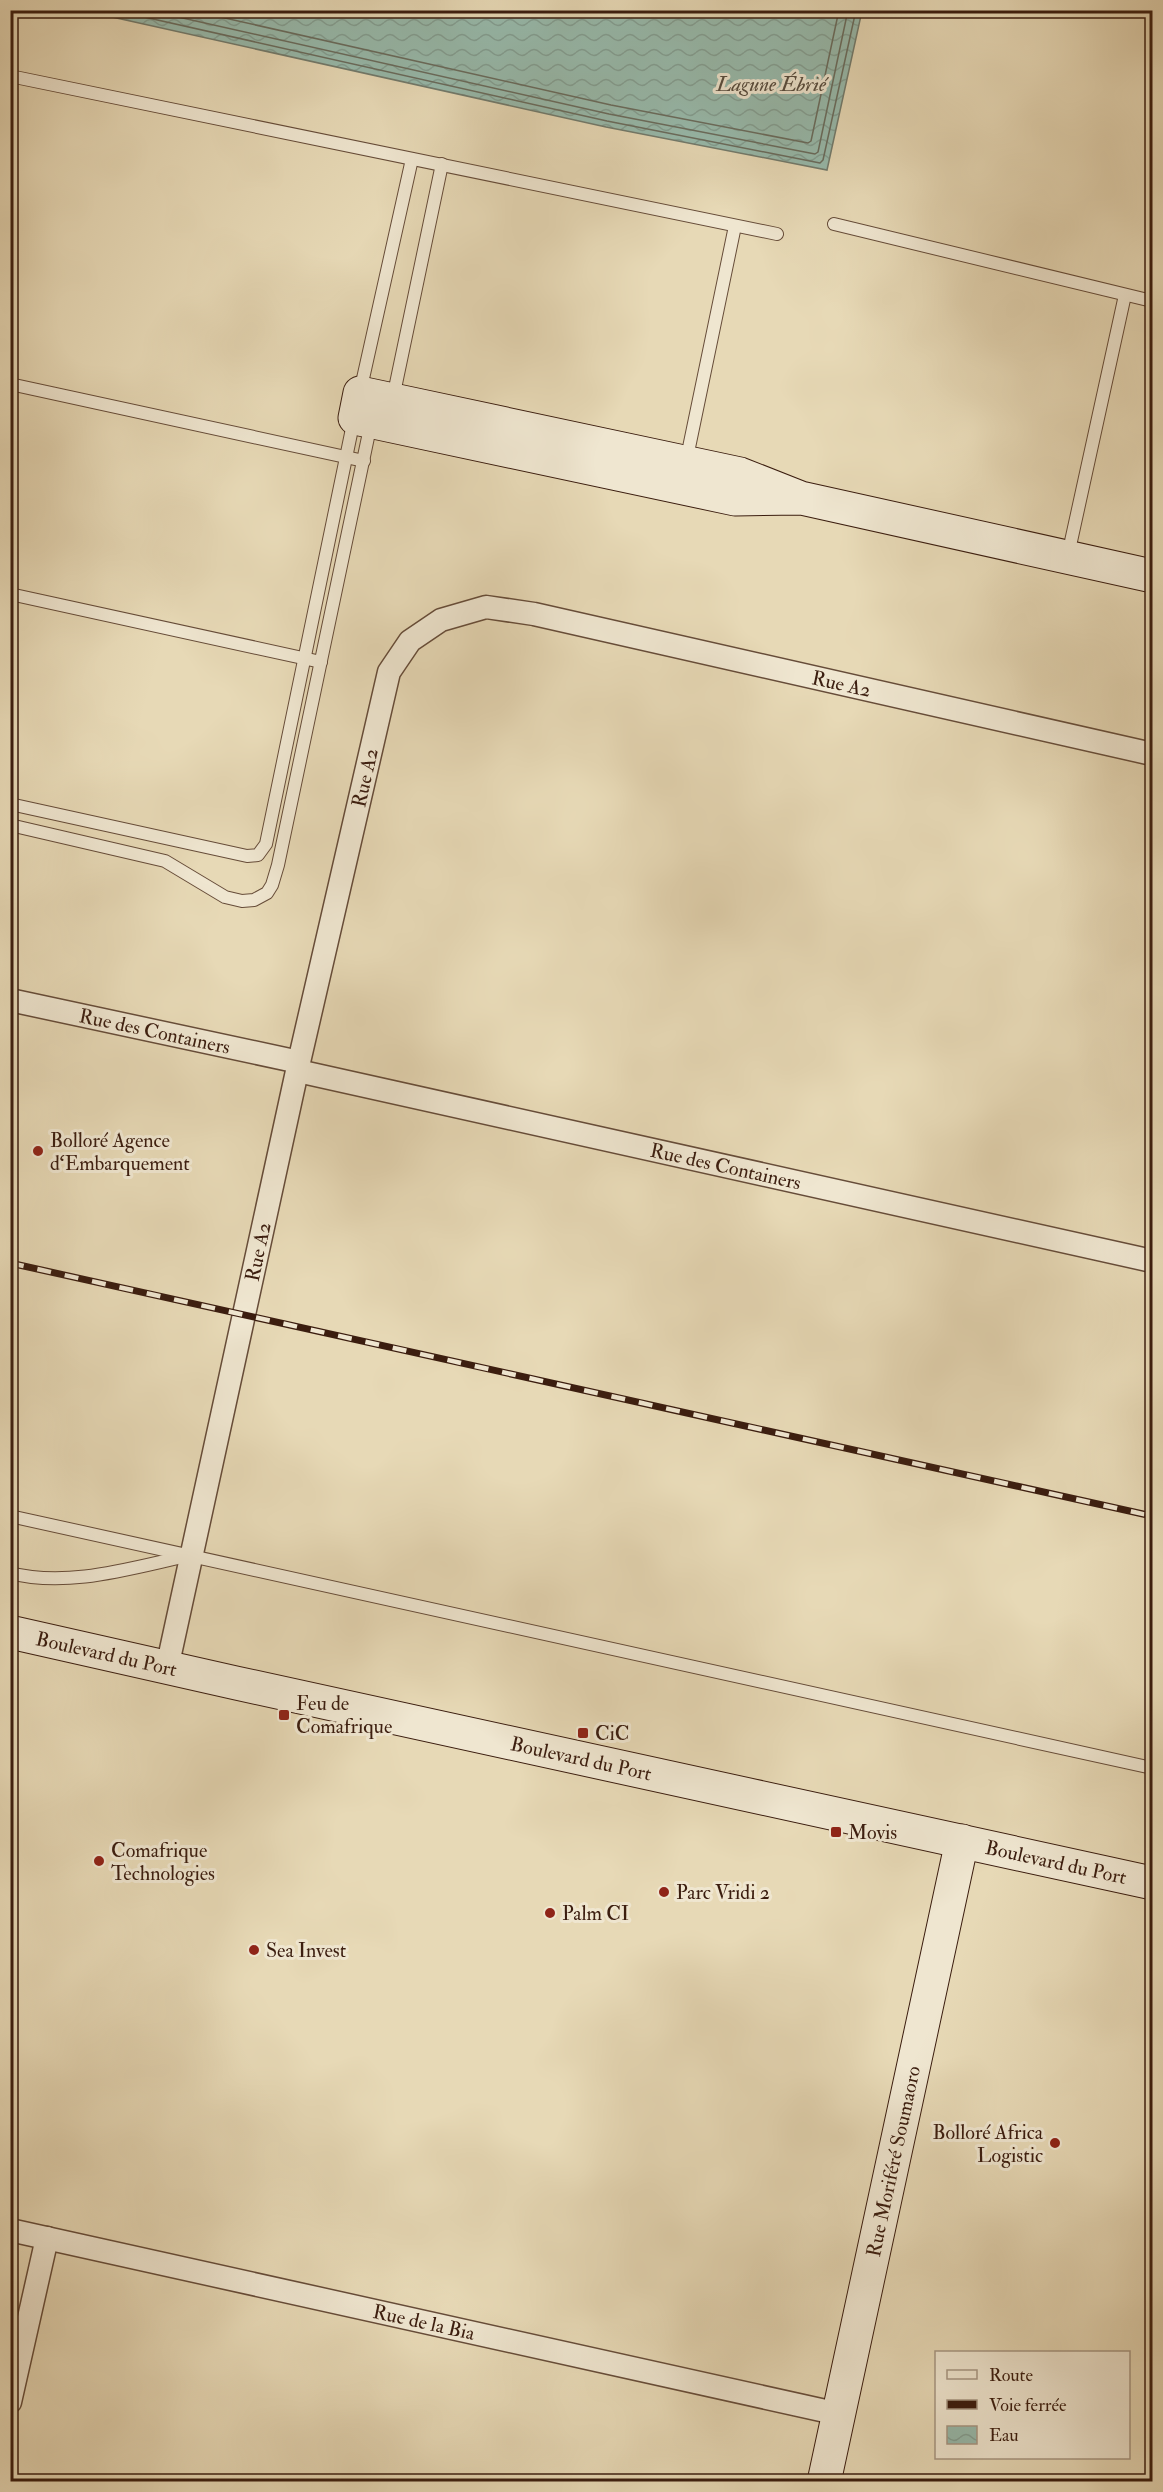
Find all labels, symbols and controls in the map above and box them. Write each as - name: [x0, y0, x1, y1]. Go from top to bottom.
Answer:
- water label: Lagune Ébrié: [715, 71, 829, 98]
- street label: Rue A2: [809, 665, 873, 703]
- street label: Rue A2: [346, 746, 384, 810]
- street label: Rue des Containers: [77, 1003, 233, 1060]
- place label: Bolloré Agence d‘Embarquement: [50, 1128, 190, 1176]
- street label: Rue des Containers: [648, 1138, 803, 1196]
- marker: Bolloré Agence d‘Embarquement: [31, 1144, 45, 1158]
- street label: Rue A2: [240, 1220, 277, 1284]
- street label: Boulevard du Port: [34, 1626, 180, 1682]
- place label: Feu de Comafrique: [296, 1691, 392, 1739]
- marker: Feu de Comafrique: [277, 1708, 291, 1722]
- place label: CiC: [595, 1721, 629, 1746]
- marker: CiC: [576, 1726, 590, 1740]
- street label: Boulevard du Port: [508, 1731, 655, 1787]
- place label: Movis: [848, 1820, 897, 1845]
- marker: Movis: [829, 1825, 843, 1839]
- street label: Boulevard du Port: [983, 1835, 1129, 1890]
- place label: Comafrique Technologies: [111, 1838, 215, 1886]
- marker: Comafrique Technologies: [92, 1854, 106, 1868]
- place label: Parc Vridi 2: [676, 1880, 770, 1905]
- marker: Parc Vridi 2: [657, 1885, 671, 1899]
- place label: Palm CI: [562, 1901, 629, 1926]
- marker: Palm CI: [543, 1906, 557, 1920]
- place label: Sea Invest: [266, 1938, 347, 1963]
- marker: Sea Invest: [247, 1943, 261, 1957]
- street label: Rue Moriféré Soumaoro: [861, 2064, 926, 2259]
- place label: Bolloré Africa Logistic: [932, 2120, 1044, 2168]
- marker: Bolloré Africa Logistic: [1048, 2136, 1062, 2150]
- street label: Rue de la Bia: [371, 2299, 478, 2346]
- legend: [935, 2351, 1130, 2459]
- text: Route: [989, 2364, 1033, 2387]
- text: Voie ferrée: [989, 2394, 1067, 2417]
- text: Eau: [989, 2424, 1019, 2447]

